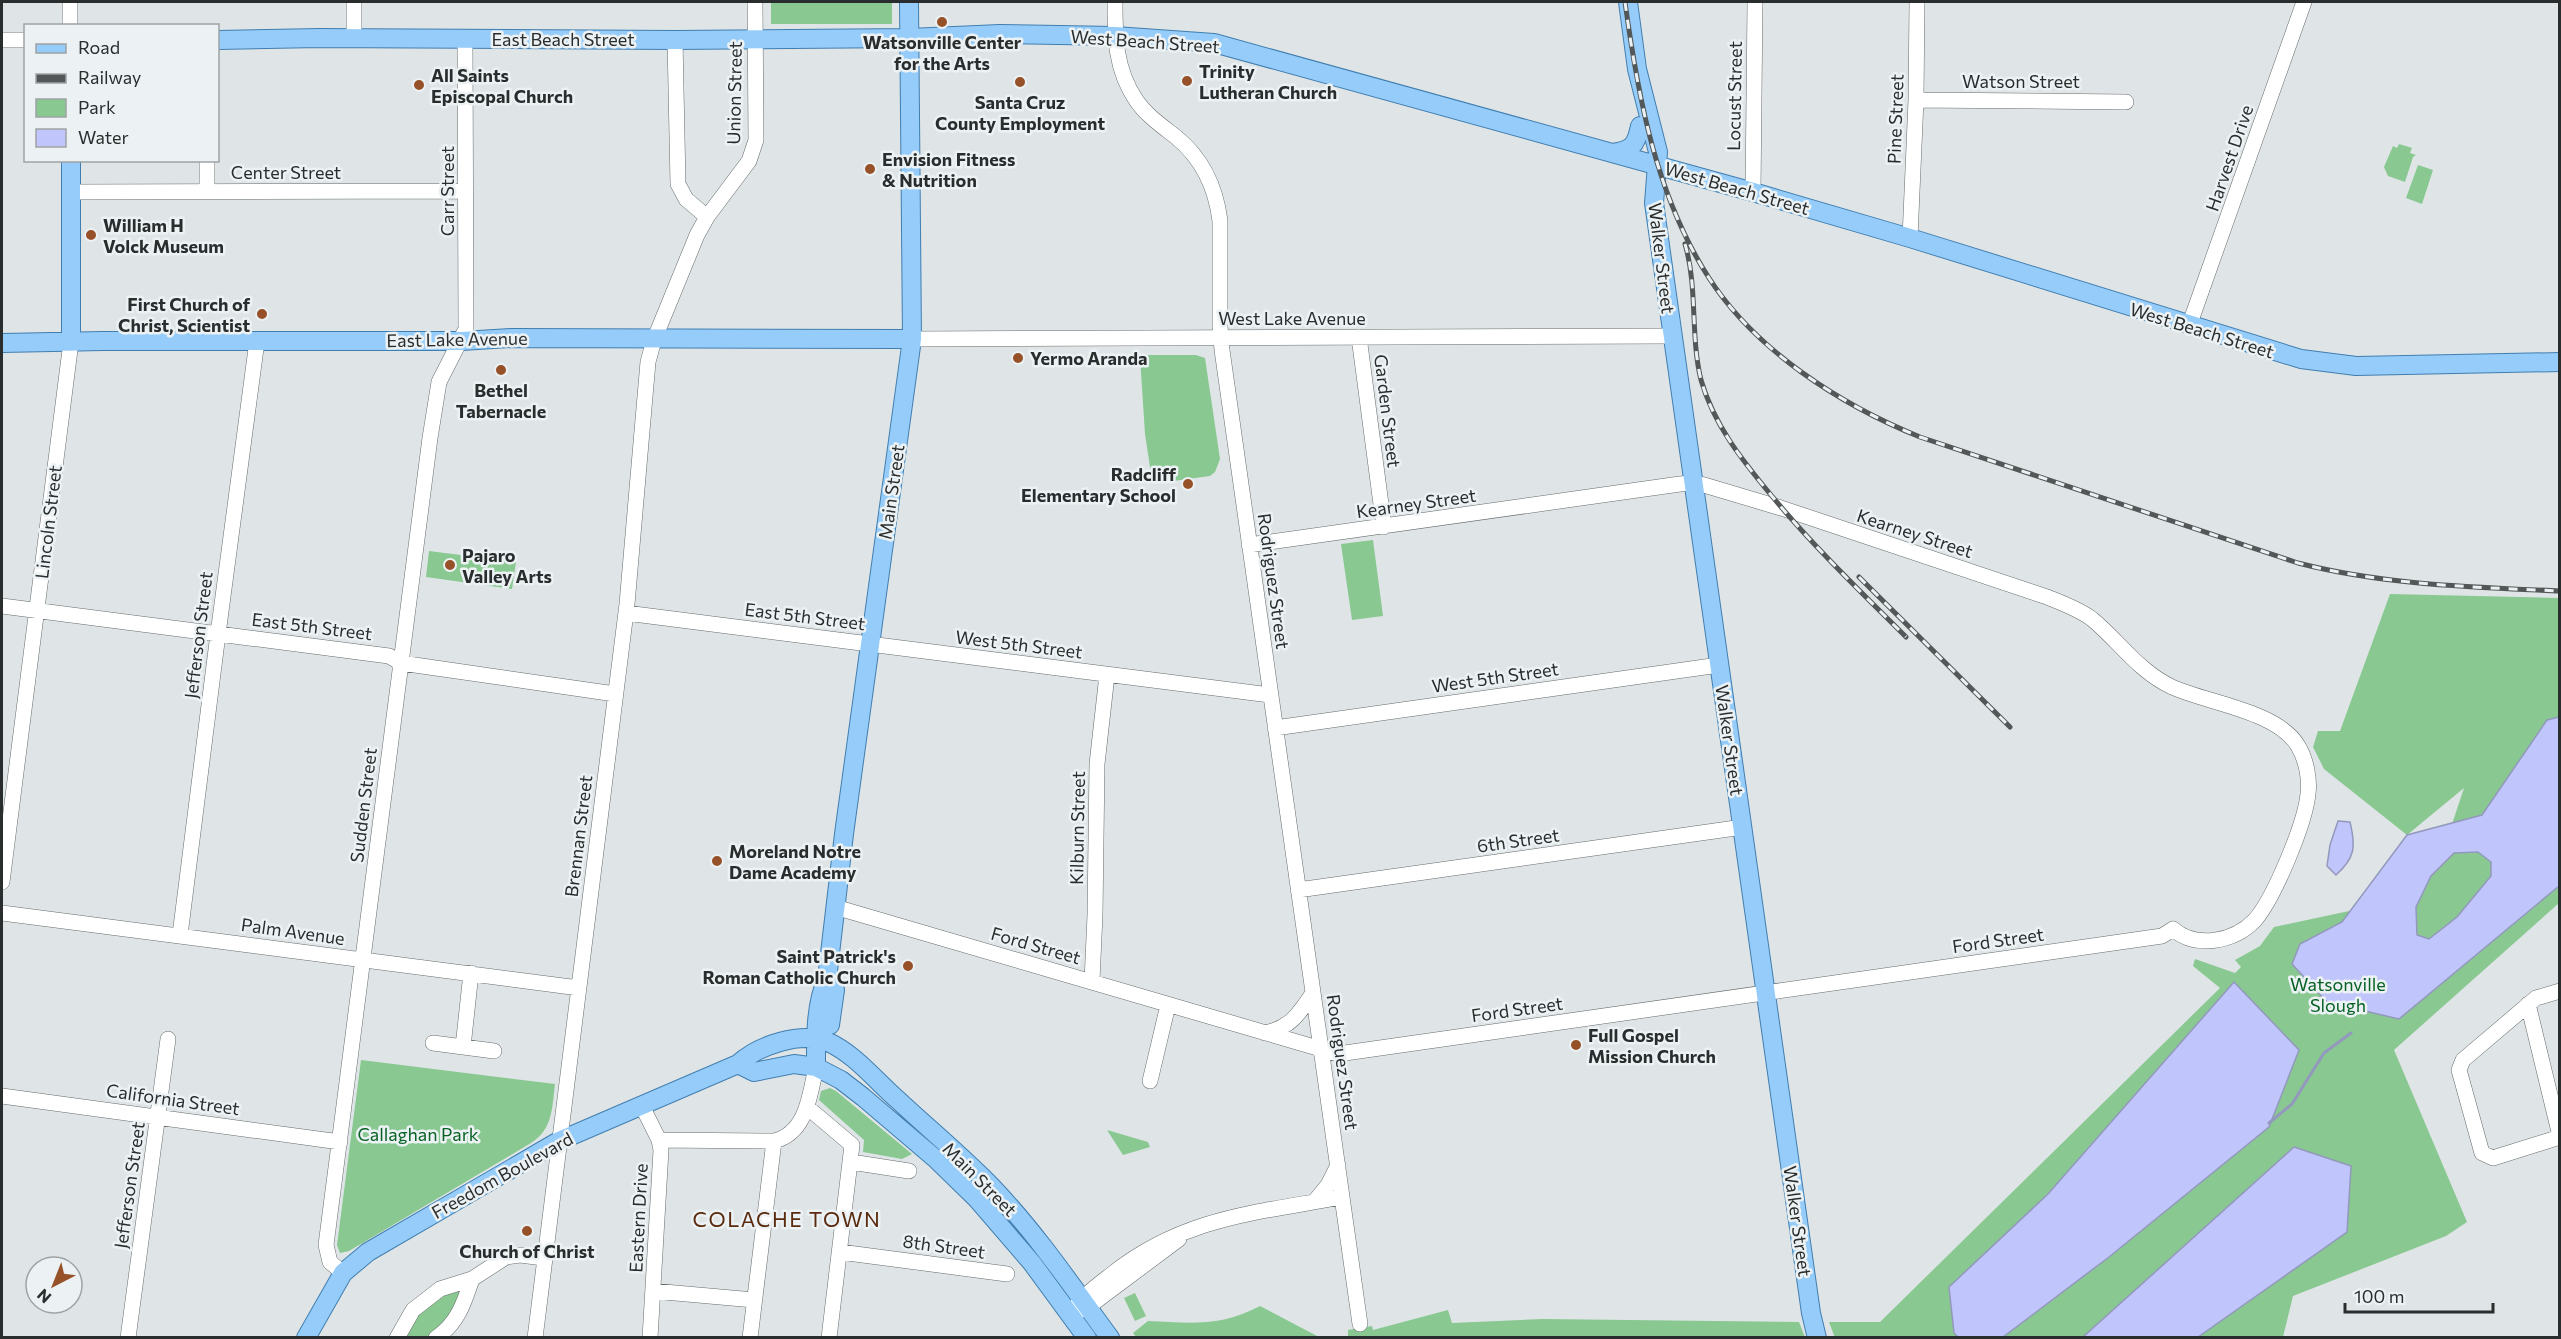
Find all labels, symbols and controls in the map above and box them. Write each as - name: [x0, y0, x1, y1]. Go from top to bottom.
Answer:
- marker: Watsonville Center for the Arts: [935, 15, 949, 29]
- legend: [24, 24, 219, 162]
- street label: West Beach Street: [1070, 25, 1220, 57]
- street label: East Beach Street: [491, 28, 635, 50]
- place label: Watsonville Center for the Arts: [863, 31, 1022, 74]
- text: Road: [78, 36, 120, 58]
- street label: Union Street: [722, 41, 746, 145]
- street label: Locust Street: [1722, 41, 1746, 151]
- place label: Trinity Lutheran Church: [1199, 60, 1337, 103]
- place label: All Saints Episcopal Church: [431, 64, 573, 107]
- text: Railway: [78, 66, 141, 88]
- street label: Watson Street: [1962, 70, 2080, 92]
- marker: Trinity Lutheran Church: [1180, 74, 1194, 88]
- street label: Pine Street: [1882, 74, 1908, 164]
- marker: Santa Cruz County Employment: [1013, 75, 1027, 89]
- marker: All Saints Episcopal Church: [412, 78, 426, 92]
- place label: Santa Cruz County Employment: [935, 91, 1105, 134]
- text: Park: [78, 96, 116, 118]
- street label: Harvest Drive: [2201, 102, 2257, 214]
- text: Water: [78, 126, 129, 148]
- street label: Carr Street: [436, 146, 458, 236]
- place label: Envision Fitness & Nutrition: [882, 148, 1015, 191]
- street label: West Beach Street: [1662, 157, 1812, 219]
- street label: Center Street: [231, 161, 341, 183]
- marker: Envision Fitness & Nutrition: [863, 162, 877, 176]
- street label: Walker Street: [1644, 201, 1680, 315]
- place label: William H Volck Museum: [103, 214, 224, 257]
- marker: William H Volck Museum: [84, 228, 98, 242]
- place label: First Church of Christ, Scientist: [118, 293, 251, 336]
- street label: West Beach Street: [2127, 298, 2277, 362]
- marker: First Church of Christ, Scientist: [255, 307, 269, 321]
- street label: West Lake Avenue: [1218, 307, 1366, 329]
- street label: East Lake Avenue: [386, 327, 528, 351]
- place label: Yermo Aranda: [1030, 347, 1147, 369]
- marker: Yermo Aranda: [1011, 351, 1025, 365]
- street label: Garden Street: [1370, 353, 1406, 469]
- marker: Bethel Tabernacle: [494, 363, 508, 377]
- place label: Bethel Tabernacle: [456, 379, 546, 422]
- street label: Main Street: [873, 443, 909, 541]
- place label: Radcliff Elementary School: [1021, 463, 1177, 506]
- street label: Lincoln Street: [30, 464, 66, 580]
- marker: Radcliff Elementary School: [1181, 477, 1195, 491]
- street label: Kearney Street: [1355, 484, 1477, 522]
- street label: Kearney Street: [1854, 504, 1976, 562]
- street label: Rodriguez Street: [1254, 512, 1294, 650]
- place label: Pajaro Valley Arts: [462, 544, 552, 587]
- marker: Pajaro Valley Arts: [443, 558, 457, 572]
- street label: Jefferson Street: [179, 570, 217, 700]
- street label: East 5th Street: [743, 598, 867, 634]
- street label: East 5th Street: [250, 608, 374, 644]
- street label: West 5th Street: [954, 625, 1084, 663]
- street label: West 5th Street: [1430, 657, 1560, 697]
- street label: Walker Street: [1711, 683, 1749, 797]
- street label: Sudden Street: [345, 746, 381, 864]
- street label: Kilburn Street: [1065, 771, 1089, 885]
- street label: Brennan Street: [560, 774, 596, 898]
- street label: 6th Street: [1475, 823, 1561, 857]
- place label: Moreland Notre Dame Academy: [729, 840, 861, 883]
- marker: Moreland Notre Dame Academy: [710, 854, 724, 868]
- street label: Palm Avenue: [240, 913, 346, 949]
- street label: Ford Street: [989, 922, 1083, 968]
- street label: Ford Street: [1951, 923, 2045, 957]
- place label: Saint Patrick's Roman Catholic Church: [702, 945, 896, 988]
- marker: Saint Patrick's Roman Catholic Church: [901, 959, 915, 973]
- park label: Watsonville Slough: [2290, 973, 2386, 1016]
- street label: Ford Street: [1470, 992, 1564, 1026]
- street label: Rodriguez Street: [1323, 993, 1363, 1131]
- place label: Full Gospel Mission Church: [1588, 1024, 1716, 1067]
- marker: Full Gospel Mission Church: [1569, 1038, 1583, 1052]
- street label: California Street: [105, 1079, 241, 1119]
- street label: Jefferson Street: [109, 1120, 149, 1250]
- park label: Callaghan Park: [357, 1123, 479, 1145]
- street label: Freedom Boulevard: [427, 1127, 577, 1223]
- street label: Main Street: [938, 1137, 1022, 1221]
- street label: Eastern Drive: [624, 1163, 652, 1273]
- street label: Walker Street: [1779, 1164, 1817, 1278]
- district label: COLACHE TOWN: [693, 1206, 881, 1231]
- marker: Church of Christ: [520, 1224, 534, 1238]
- street label: 8th Street: [901, 1229, 987, 1263]
- place label: Church of Christ: [459, 1240, 595, 1262]
- north arrow: [24, 1255, 84, 1315]
- scale bar: [2345, 1276, 2494, 1314]
- text: N: [33, 1285, 54, 1308]
- text: 100 m: [2354, 1285, 2404, 1307]

